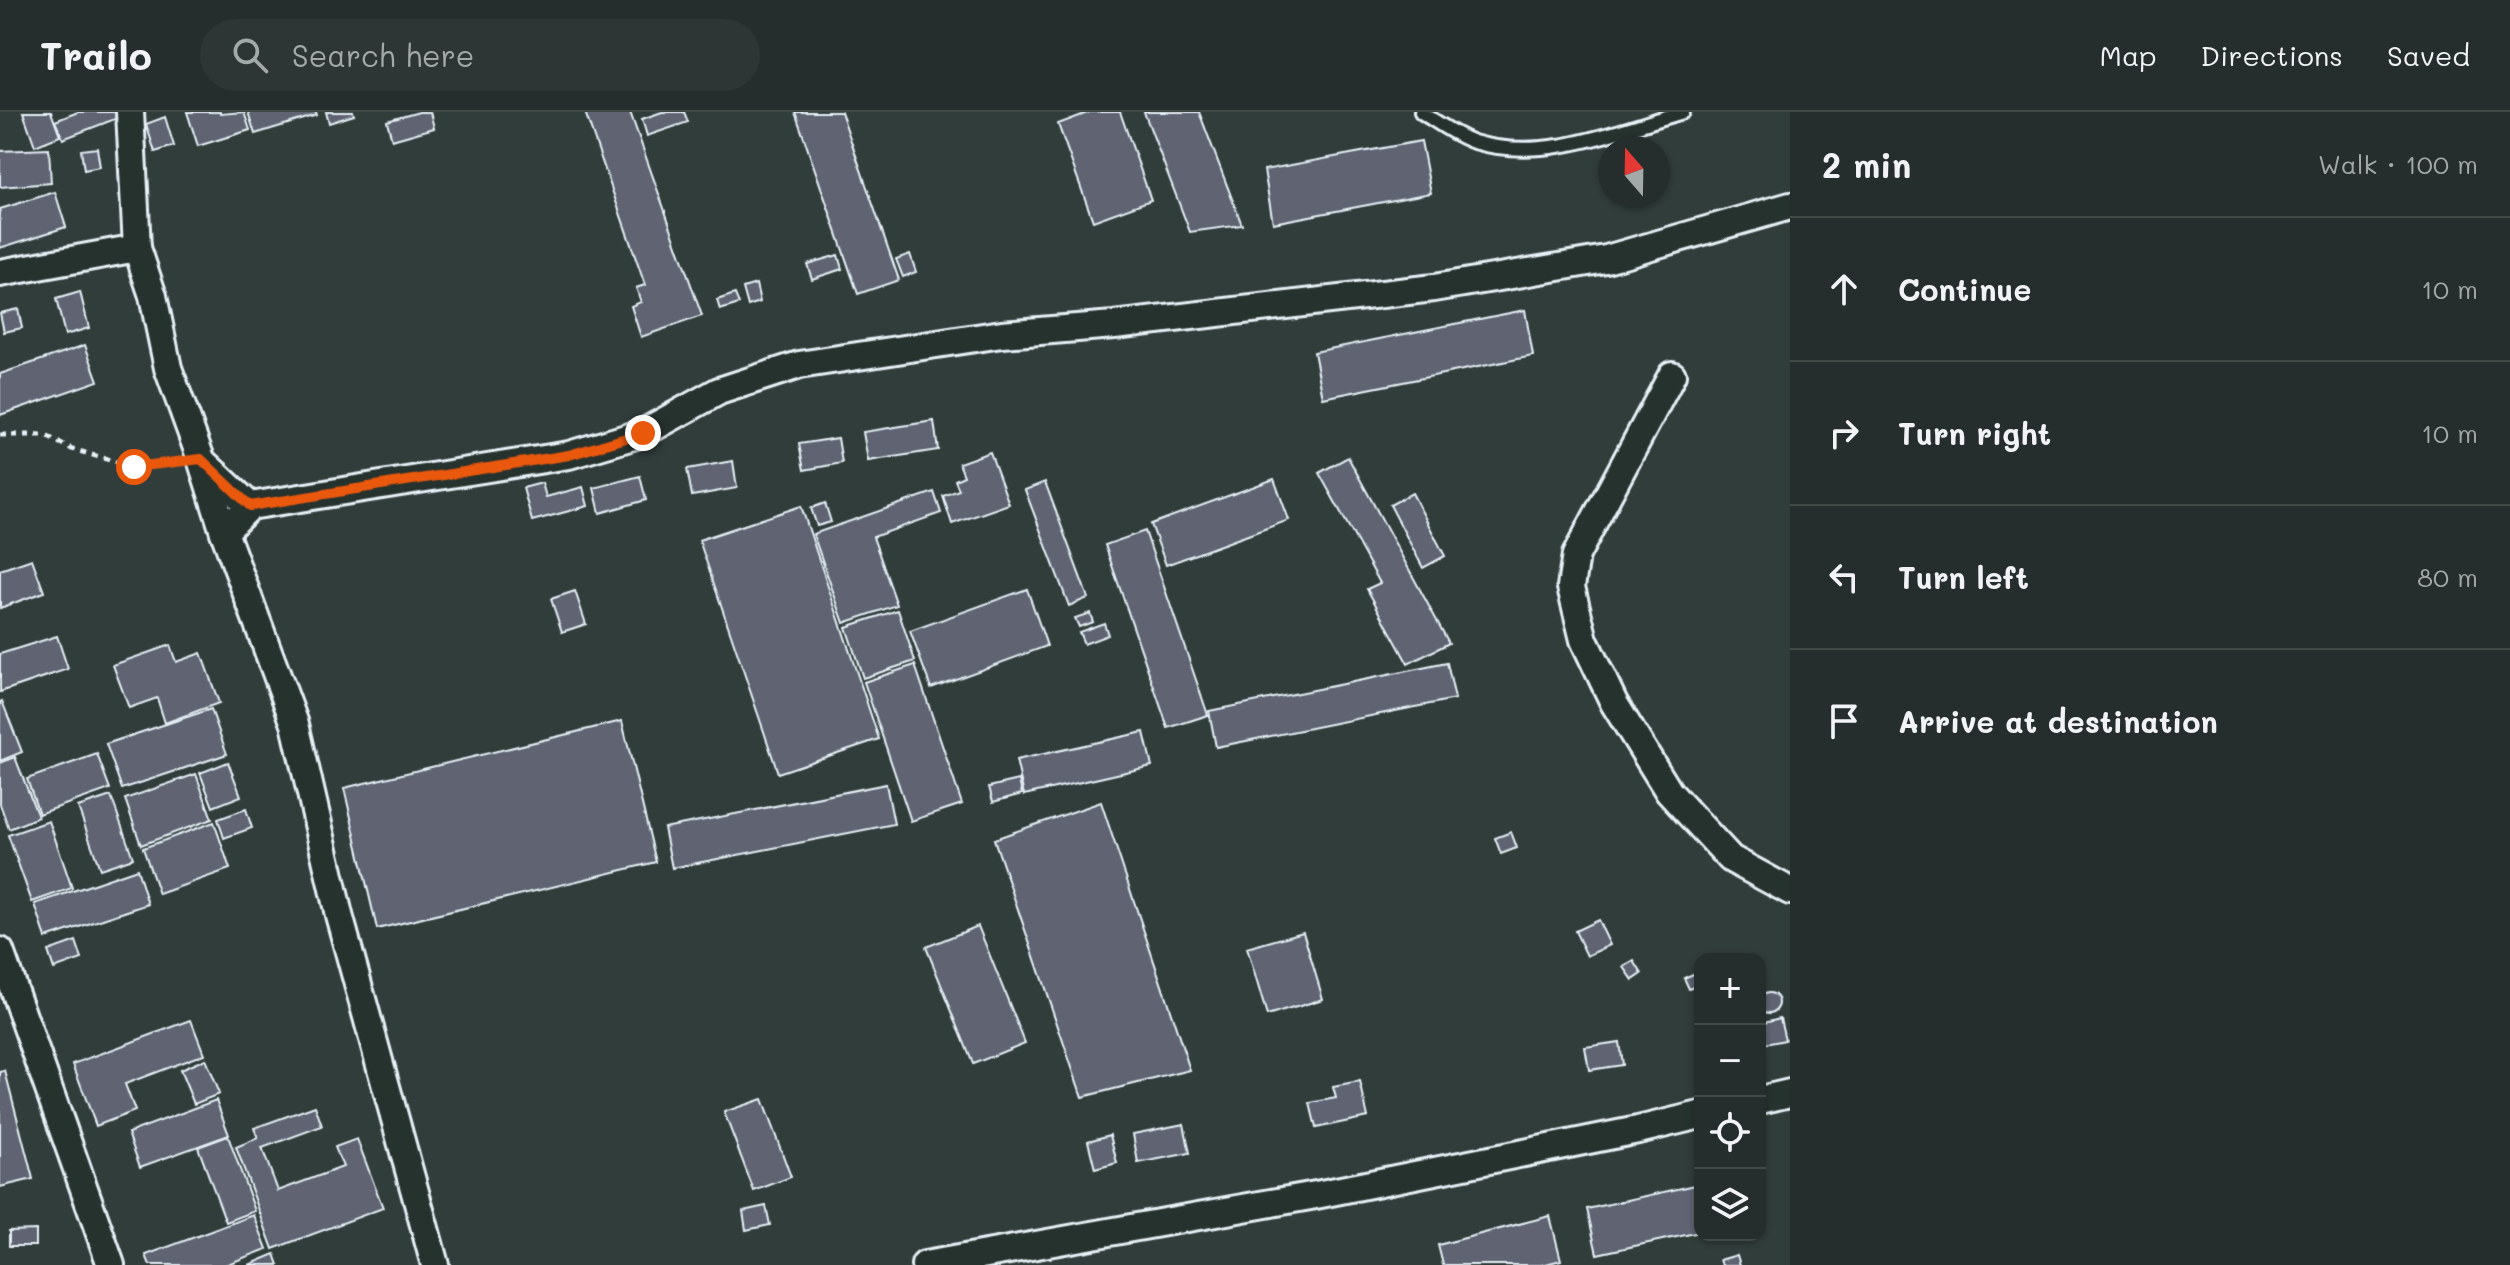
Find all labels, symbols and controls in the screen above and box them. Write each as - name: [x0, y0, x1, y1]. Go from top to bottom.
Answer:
- search box: [200, 19, 760, 91]
- text: Trailo: [40, 30, 152, 80]
- icon: search: [228, 33, 272, 77]
- text: Search here: [292, 35, 474, 75]
- text: Map: [2100, 37, 2157, 73]
- text: Directions: [2201, 37, 2343, 73]
- text: Saved: [2387, 37, 2470, 73]
- north arrow: [1598, 136, 1670, 208]
- text: 2 min: [1822, 142, 1911, 187]
- text: Walk · 100 m: [2318, 147, 2478, 181]
- icon: ahead: [1822, 267, 1866, 311]
- text: Continue: [1898, 269, 2031, 309]
- text: 10 m: [2421, 272, 2478, 306]
- icon: right: [1822, 411, 1866, 455]
- text: Turn right: [1898, 413, 2051, 453]
- route end: [625, 415, 661, 451]
- text: 10 m: [2421, 416, 2478, 450]
- route start: [116, 449, 152, 485]
- icon: left: [1822, 555, 1866, 599]
- text: Turn left: [1898, 557, 2029, 597]
- text: 80 m: [2417, 560, 2478, 594]
- icon: arrive: [1822, 699, 1866, 743]
- text: Arrive at destination: [1898, 701, 2218, 741]
- map controls: [1694, 953, 1766, 1241]
- button: +: [1694, 953, 1766, 1025]
- button: −: [1694, 1025, 1766, 1097]
- button: locate: [1694, 1097, 1766, 1169]
- button: layers: [1694, 1169, 1766, 1241]

